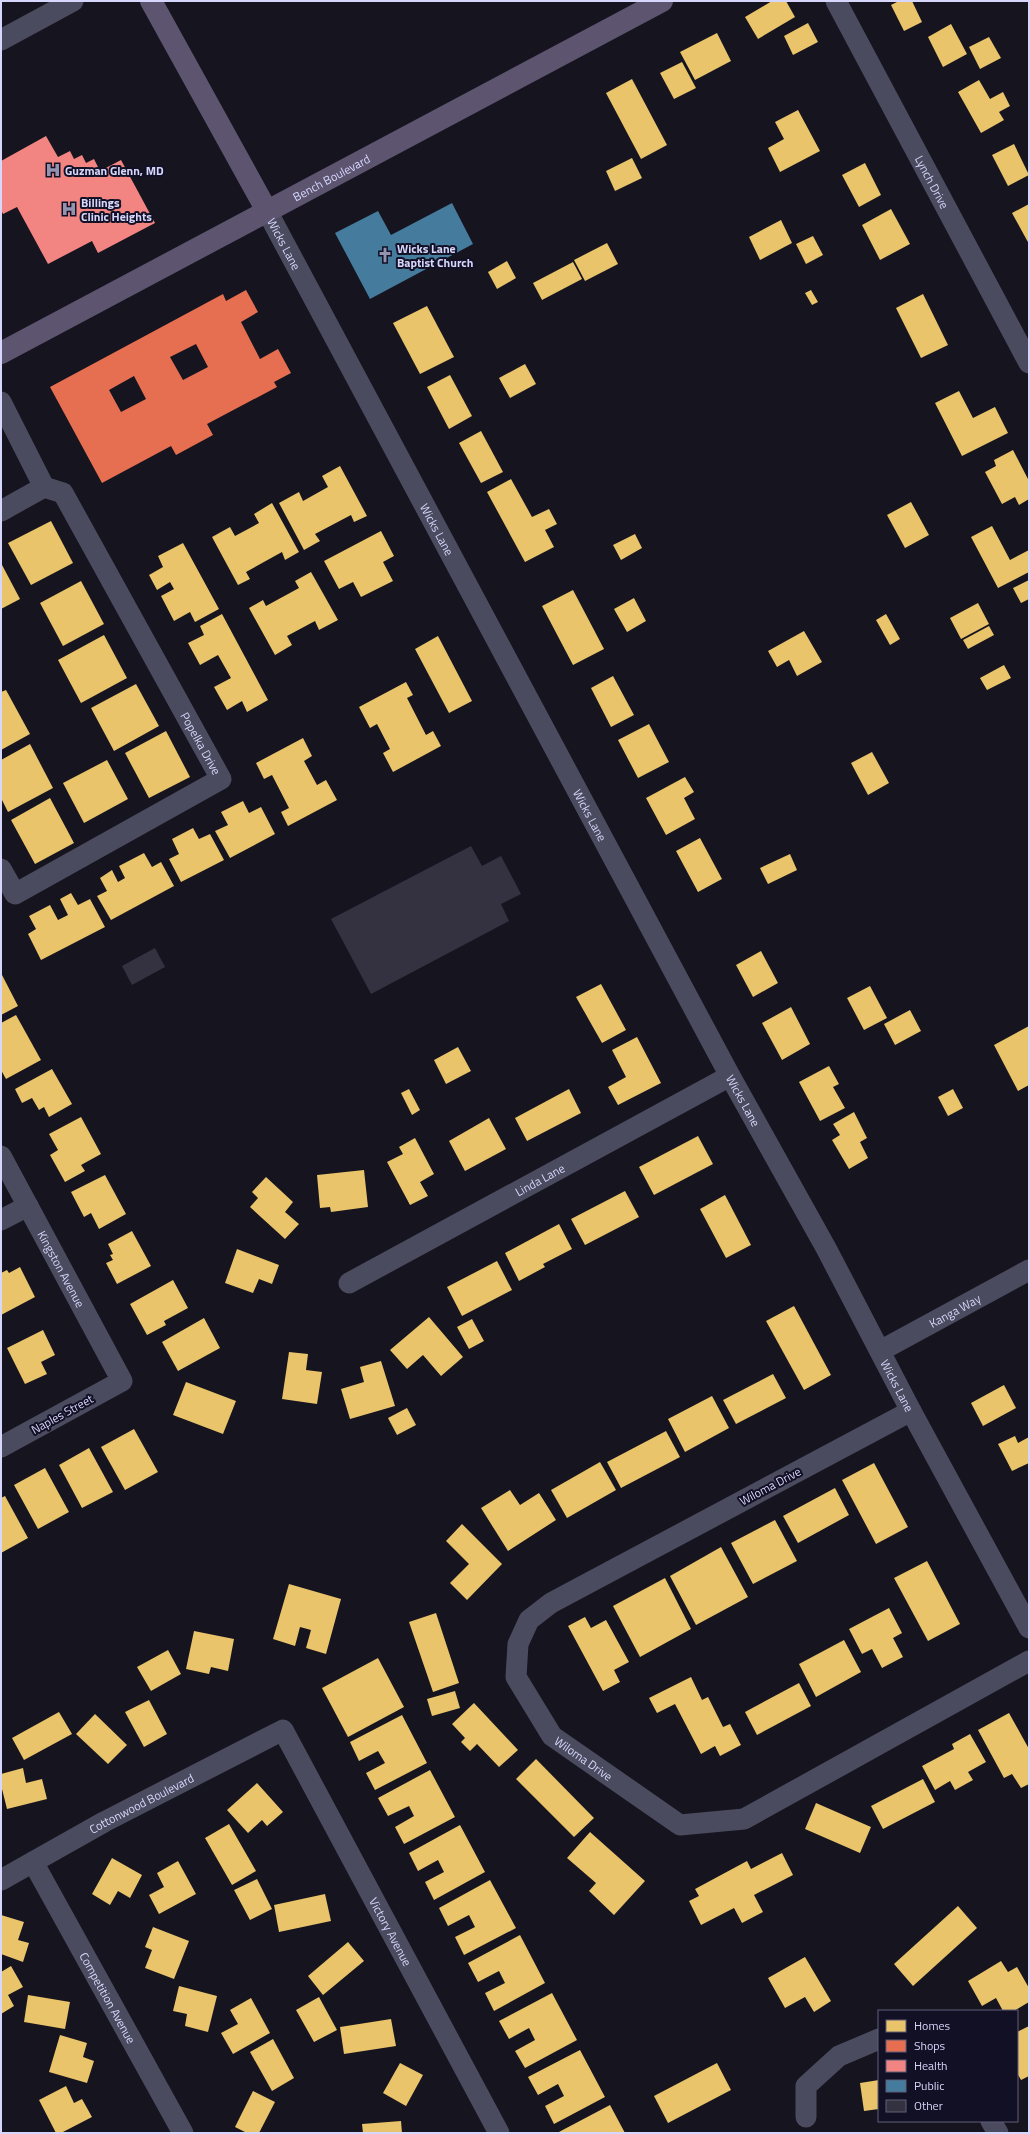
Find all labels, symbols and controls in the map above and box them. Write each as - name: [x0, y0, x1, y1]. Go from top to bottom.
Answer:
- street label: Bench Boulevard: [289, 149, 373, 206]
- street label: Lynch Drive: [910, 152, 954, 212]
- hospital icon: Guzman Glenn, MD: [44, 161, 62, 179]
- place label: Guzman Glenn, MD: [65, 161, 164, 180]
- place label: Billings Clinic Heights: [81, 193, 152, 226]
- hospital icon: Billings Clinic Heights: [60, 200, 78, 218]
- street label: Wicks Lane: [263, 214, 306, 273]
- place label: Wicks Lane Baptist Church: [397, 239, 473, 272]
- church icon: Wicks Lane Baptist Church: [376, 246, 394, 264]
- street label: Wicks Lane: [416, 500, 459, 559]
- street label: Popelka Drive: [176, 708, 226, 778]
- street label: Wicks Lane: [568, 785, 612, 844]
- street label: Wicks Lane: [721, 1071, 766, 1130]
- street label: Linda Lane: [511, 1158, 568, 1201]
- street label: Kingston Avenue: [33, 1227, 90, 1311]
- street label: Kanga Way: [925, 1289, 984, 1332]
- street label: Wicks Lane: [876, 1356, 919, 1415]
- street label: Naples Street: [27, 1389, 97, 1439]
- street label: Wiloma Drive: [736, 1462, 804, 1510]
- street label: Wiloma Drive: [551, 1731, 617, 1785]
- street label: Cottonwood Boulevard: [85, 1768, 197, 1838]
- street label: Victory Avenue: [365, 1894, 417, 1969]
- street label: Competition Avenue: [75, 1948, 141, 2047]
- legend: [878, 2010, 1018, 2122]
- text: Homes: [914, 2016, 950, 2035]
- text: Shops: [914, 2036, 946, 2055]
- text: Health: [914, 2056, 948, 2075]
- text: Public: [914, 2076, 944, 2095]
- text: Other: [914, 2096, 943, 2115]

